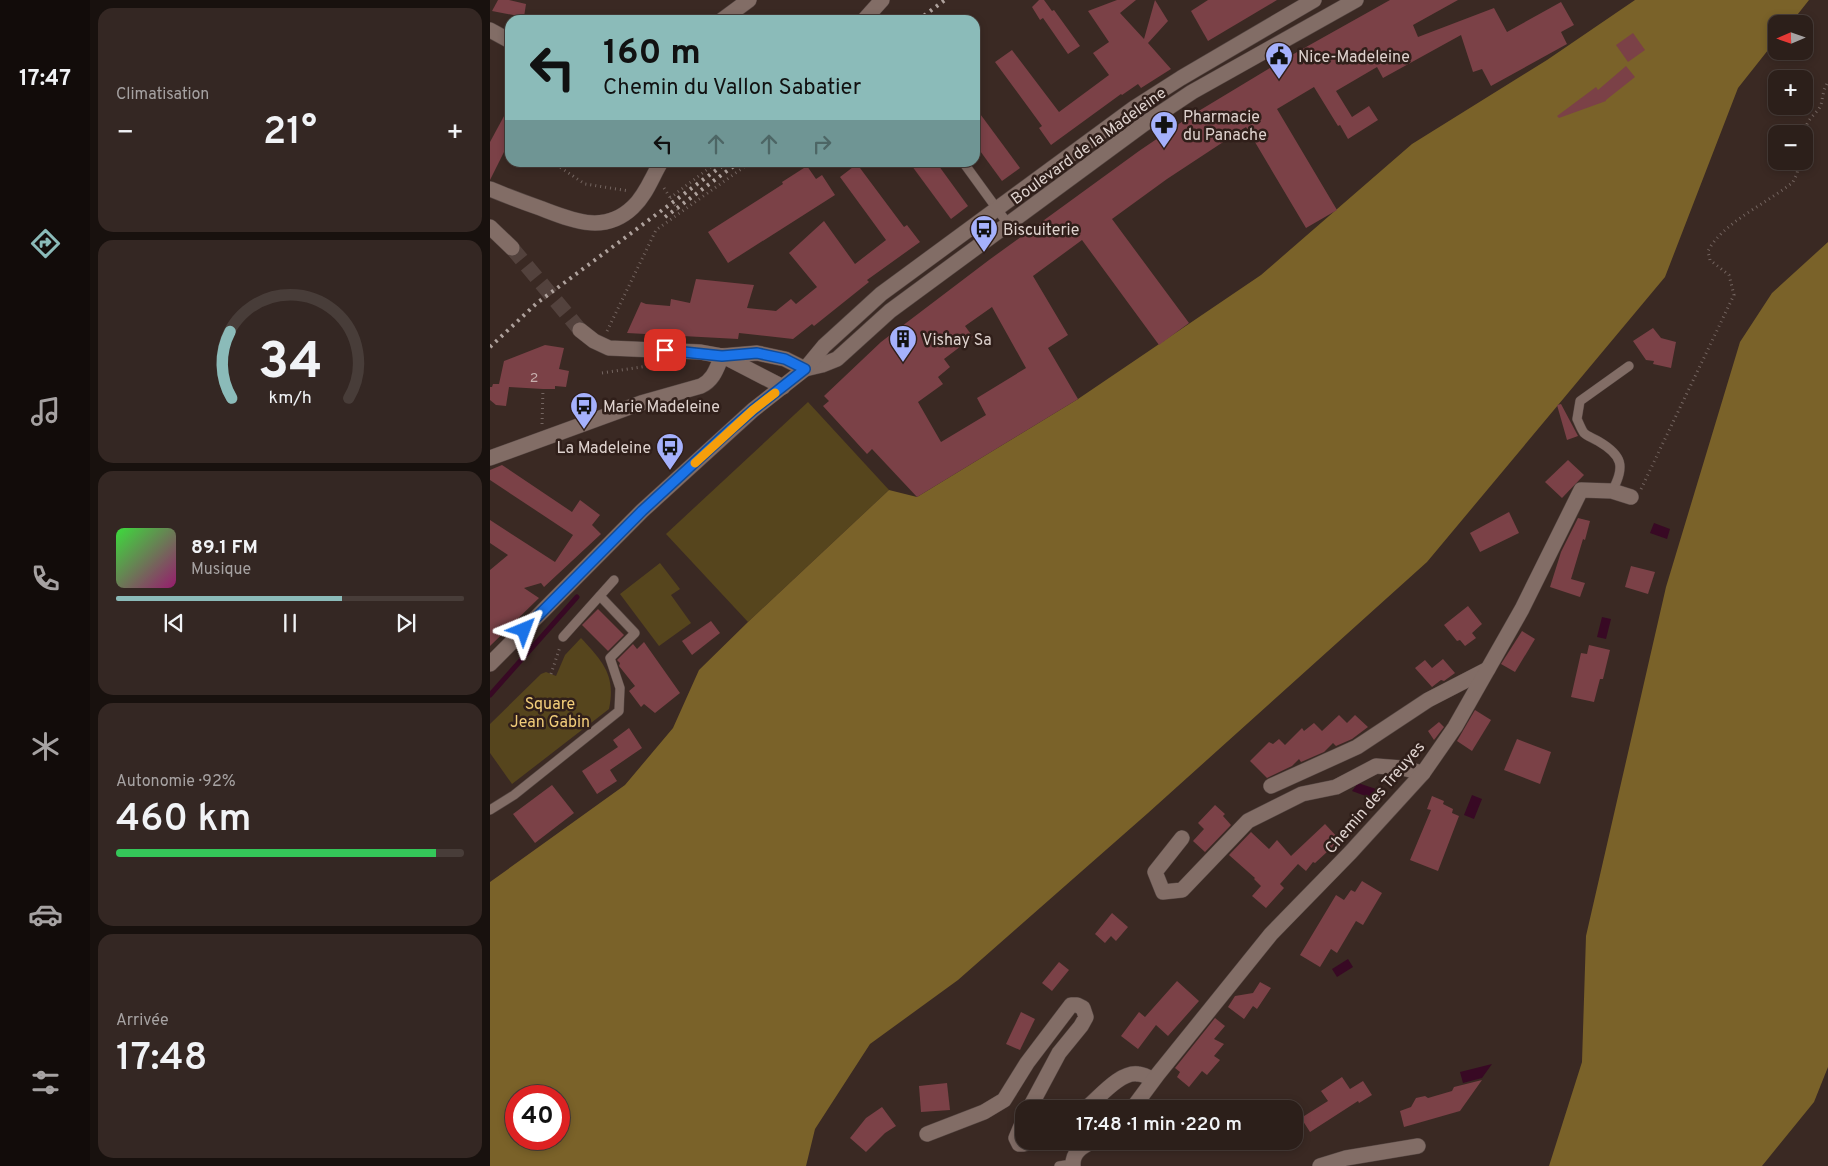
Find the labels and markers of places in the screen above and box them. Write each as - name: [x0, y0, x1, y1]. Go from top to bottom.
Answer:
- public building icon: Nice-Madeleine: [1264, 41, 1294, 80]
- place label: Nice-Madeleine: [1298, 48, 1410, 68]
- place label: Pharmacie du Panache: [1183, 108, 1267, 146]
- pharmacy icon: Pharmacie du Panache: [1149, 110, 1179, 149]
- bus stop icon: Biscuiterie: [969, 214, 999, 253]
- place label: Biscuiterie: [1003, 221, 1079, 241]
- building icon: Vishay Sa: [888, 324, 918, 363]
- pin: [644, 329, 686, 371]
- place label: Vishay Sa: [922, 331, 992, 351]
- bus stop icon: Marie Madeleine: [569, 391, 599, 430]
- place label: Marie Madeleine: [603, 398, 720, 418]
- bus stop icon: La Madeleine: [655, 432, 685, 471]
- place label: La Madeleine: [557, 439, 651, 459]

